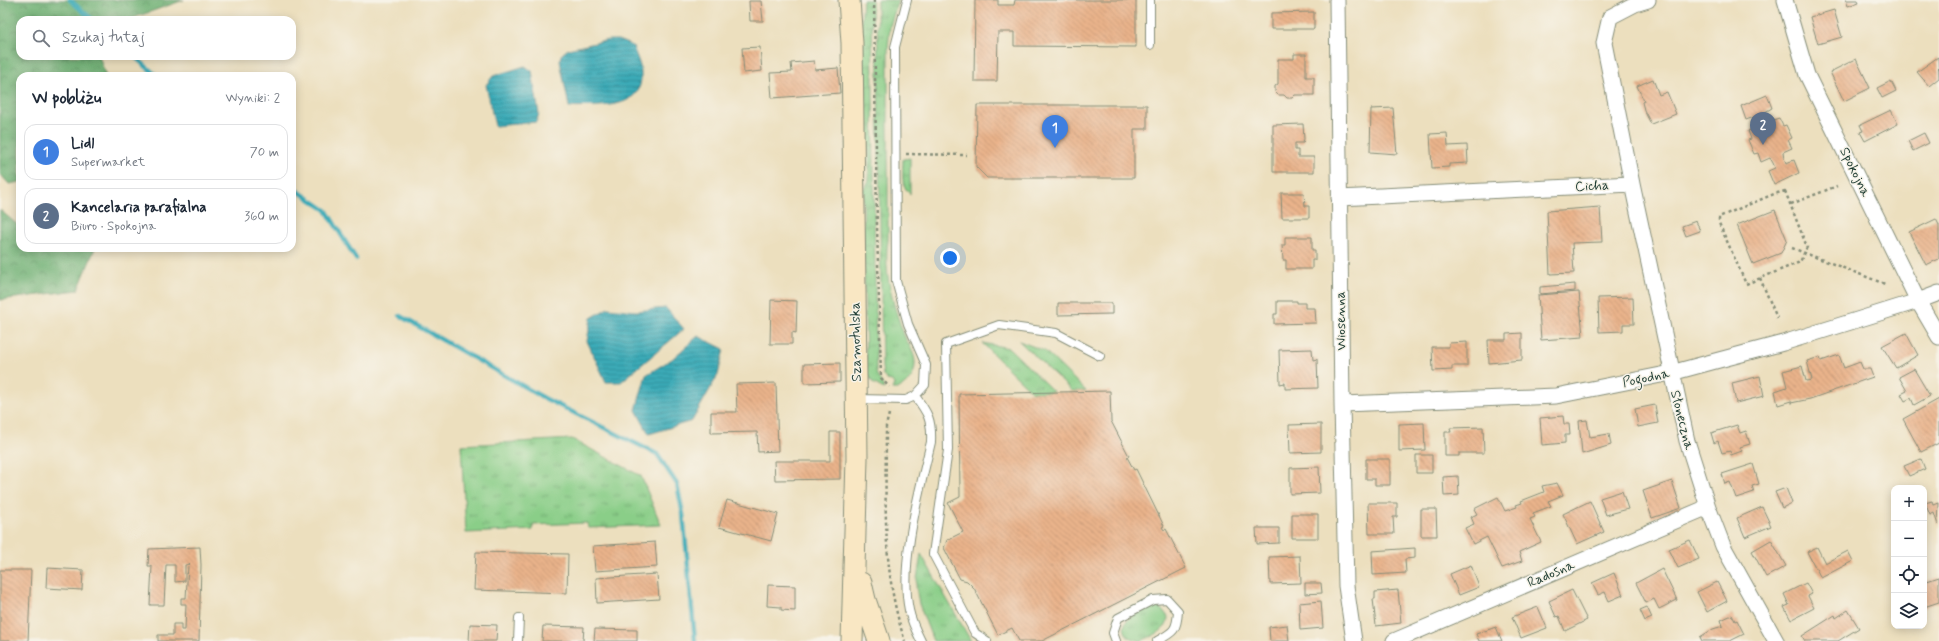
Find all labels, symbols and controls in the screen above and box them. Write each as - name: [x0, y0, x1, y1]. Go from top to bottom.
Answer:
- search box: [16, 16, 296, 60]
- icon: search: [30, 27, 52, 49]
- text: Szukaj tutaj: [62, 28, 145, 48]
- text: W pobliżu: [32, 87, 101, 109]
- text: Wyniki: 2: [226, 90, 280, 107]
- pin: 2: [1750, 112, 1776, 145]
- pin: 1: [1042, 115, 1068, 148]
- text: Lidl: [71, 134, 94, 154]
- text: 1: [43, 144, 49, 161]
- text: 70 m: [250, 144, 279, 161]
- street label: Spokojna: [1835, 144, 1875, 200]
- text: Supermarket: [71, 154, 145, 171]
- street label: Cicha: [1575, 176, 1609, 196]
- text: Kancelaria parafialna: [71, 198, 207, 218]
- text: 2: [43, 208, 49, 225]
- text: 360 m: [244, 208, 279, 225]
- text: Biuro · Spokojna: [71, 218, 156, 235]
- your location: [940, 248, 960, 268]
- street label: Wiosenna: [1331, 291, 1351, 351]
- street label: Szamotulska: [846, 302, 866, 382]
- street label: Pogodna: [1621, 364, 1672, 394]
- street label: Słoneczna: [1666, 388, 1698, 452]
- map controls: [1891, 485, 1927, 629]
- button: +: [1891, 485, 1927, 521]
- button: −: [1891, 521, 1927, 557]
- street label: Radosna: [1525, 556, 1578, 592]
- button: locate: [1891, 557, 1927, 593]
- button: layers: [1891, 593, 1927, 629]

